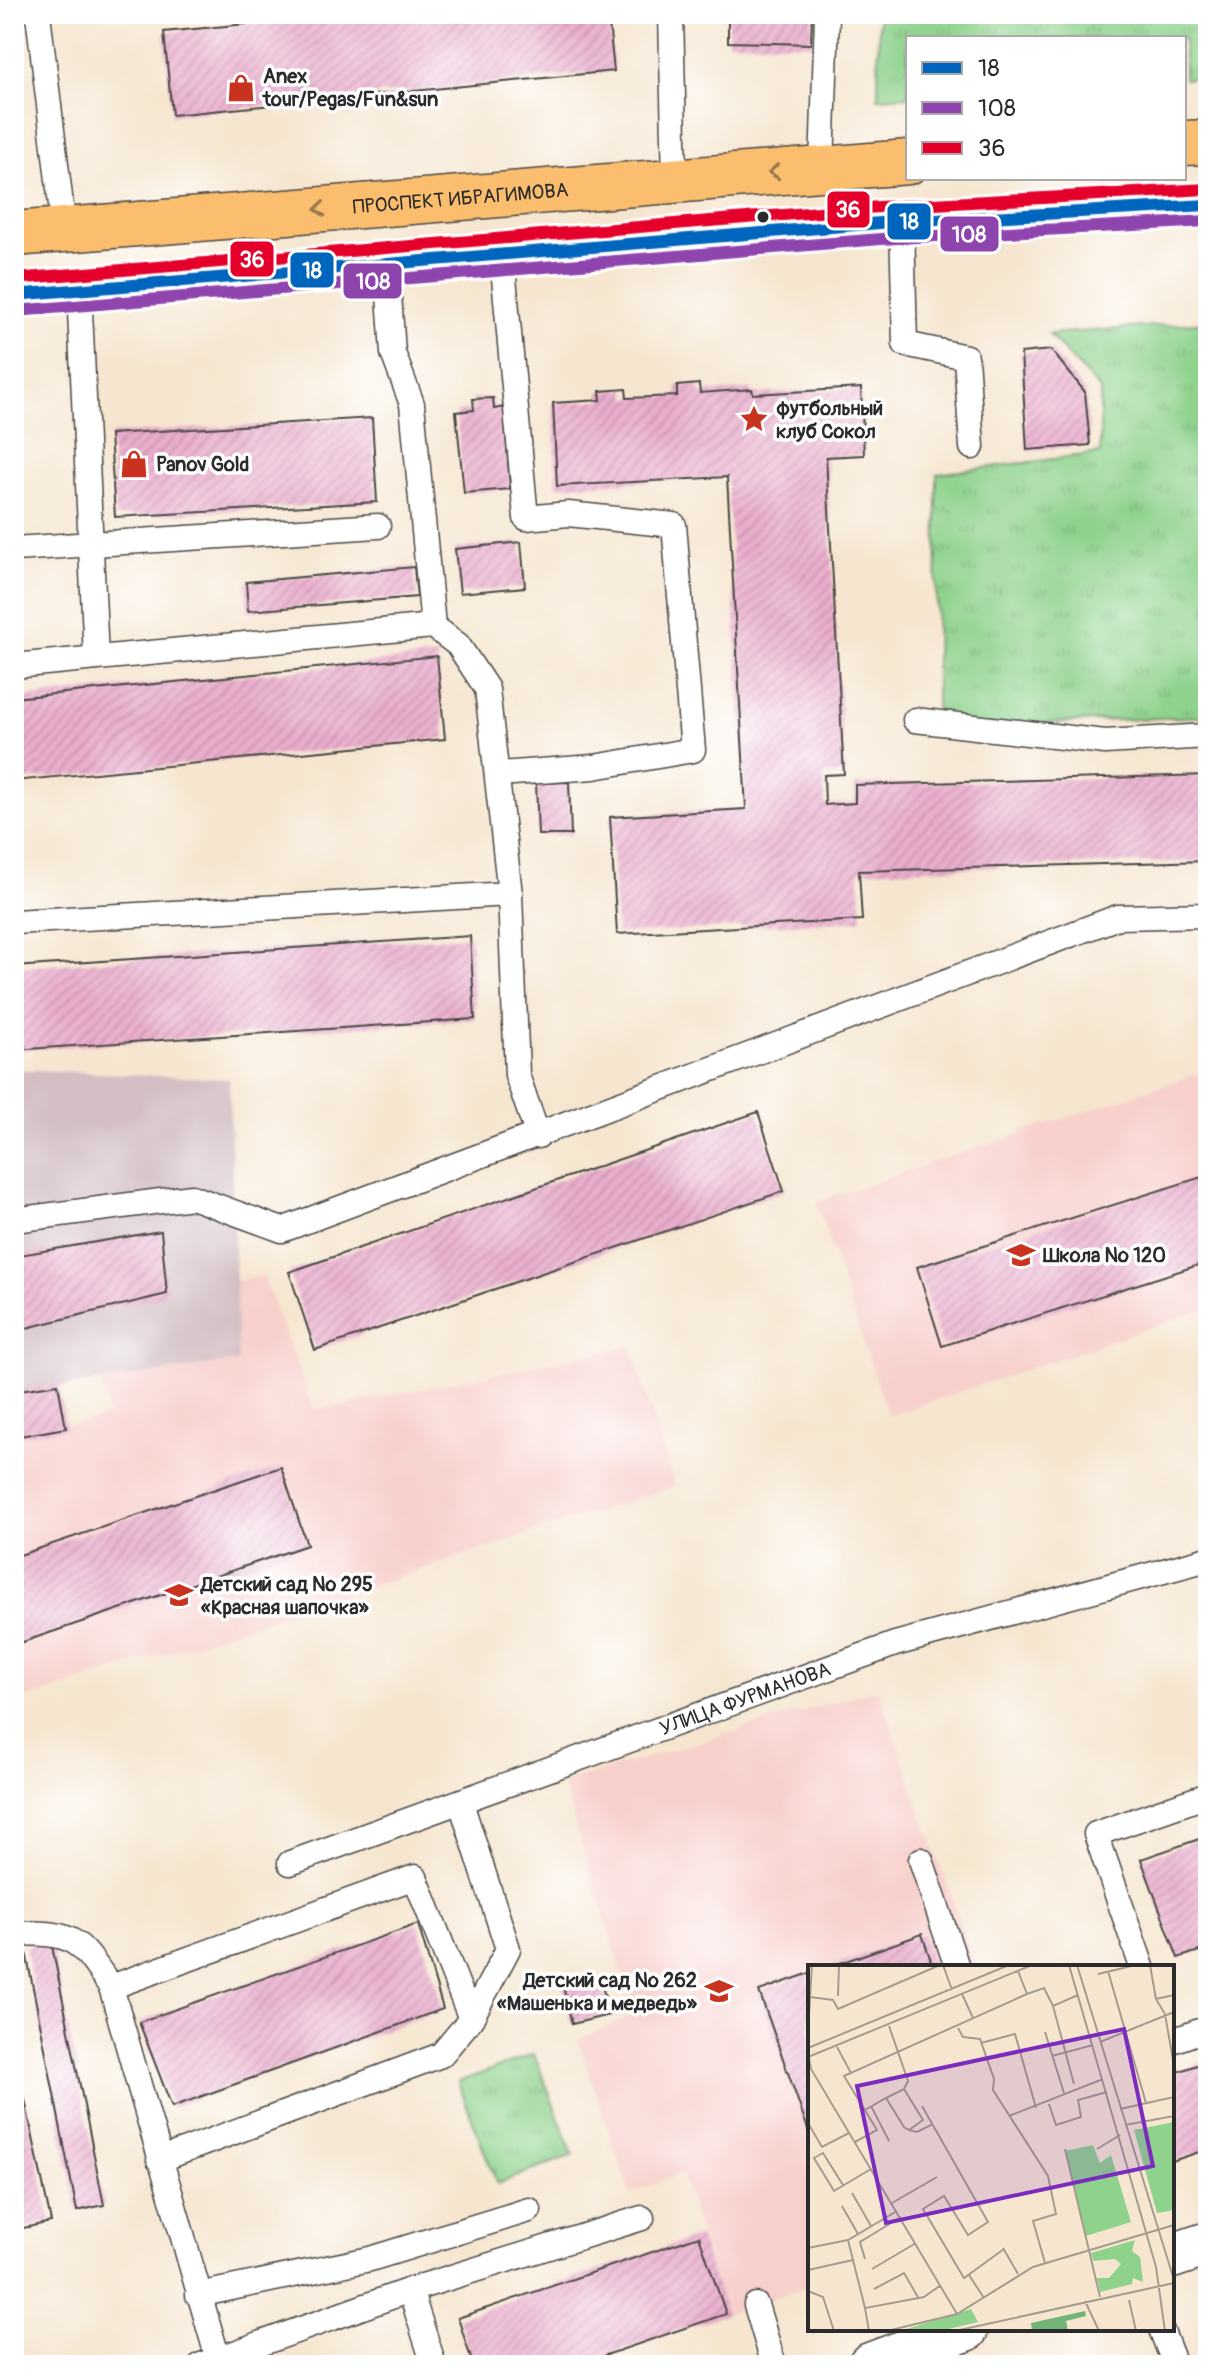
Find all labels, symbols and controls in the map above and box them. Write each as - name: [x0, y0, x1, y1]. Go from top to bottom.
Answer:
- legend: [906, 36, 1186, 180]
- text: 18: [978, 54, 999, 83]
- place label: Anex tour/Pegas/Fun&sun: [262, 64, 438, 112]
- shop icon: Anex tour/Pegas/Fun&sun: [226, 73, 256, 103]
- text: 108: [978, 94, 1016, 123]
- text: 36: [978, 134, 1005, 163]
- one-way arrow: [767, 163, 780, 180]
- street label: ПРОСПЕКТ ИБРАГИМОВА: [352, 177, 569, 219]
- line badge: 36: [826, 190, 871, 229]
- text: 36: [835, 196, 861, 224]
- one-way arrow: [313, 200, 326, 217]
- line badge: 18: [886, 202, 932, 241]
- text: 18: [899, 208, 919, 236]
- unlabelled marker: [755, 209, 771, 225]
- line badge: 108: [939, 215, 1000, 253]
- text: 108: [952, 221, 986, 249]
- line badge: 36: [229, 240, 275, 278]
- text: 36: [239, 246, 265, 274]
- line badge: 18: [289, 251, 335, 289]
- text: 18: [302, 257, 322, 285]
- line badge: 108: [342, 262, 403, 300]
- text: 108: [356, 268, 390, 296]
- place label: футбольный клуб Сокол: [776, 396, 883, 444]
- place icon: футбольный клуб Сокол: [739, 404, 769, 434]
- shop icon: Panov Gold: [119, 449, 149, 479]
- place label: Panov Gold: [156, 452, 249, 477]
- school or university icon: Школа № 120: [1006, 1240, 1036, 1270]
- place label: Школа № 120: [1042, 1243, 1166, 1268]
- place label: Детский сад № 295 «Красная шапочка»: [200, 1572, 373, 1620]
- school or university icon: Детский сад № 295 «Красная шапочка»: [164, 1580, 194, 1610]
- street label: УЛИЦА ФУРМАНОВА: [656, 1656, 834, 1741]
- inset map: [808, 1965, 1174, 2331]
- place label: Детский сад № 262 «Машенька и медведь»: [497, 1968, 698, 2016]
- school or university icon: Детский сад № 262 «Машенька и медведь»: [704, 1976, 734, 2006]

